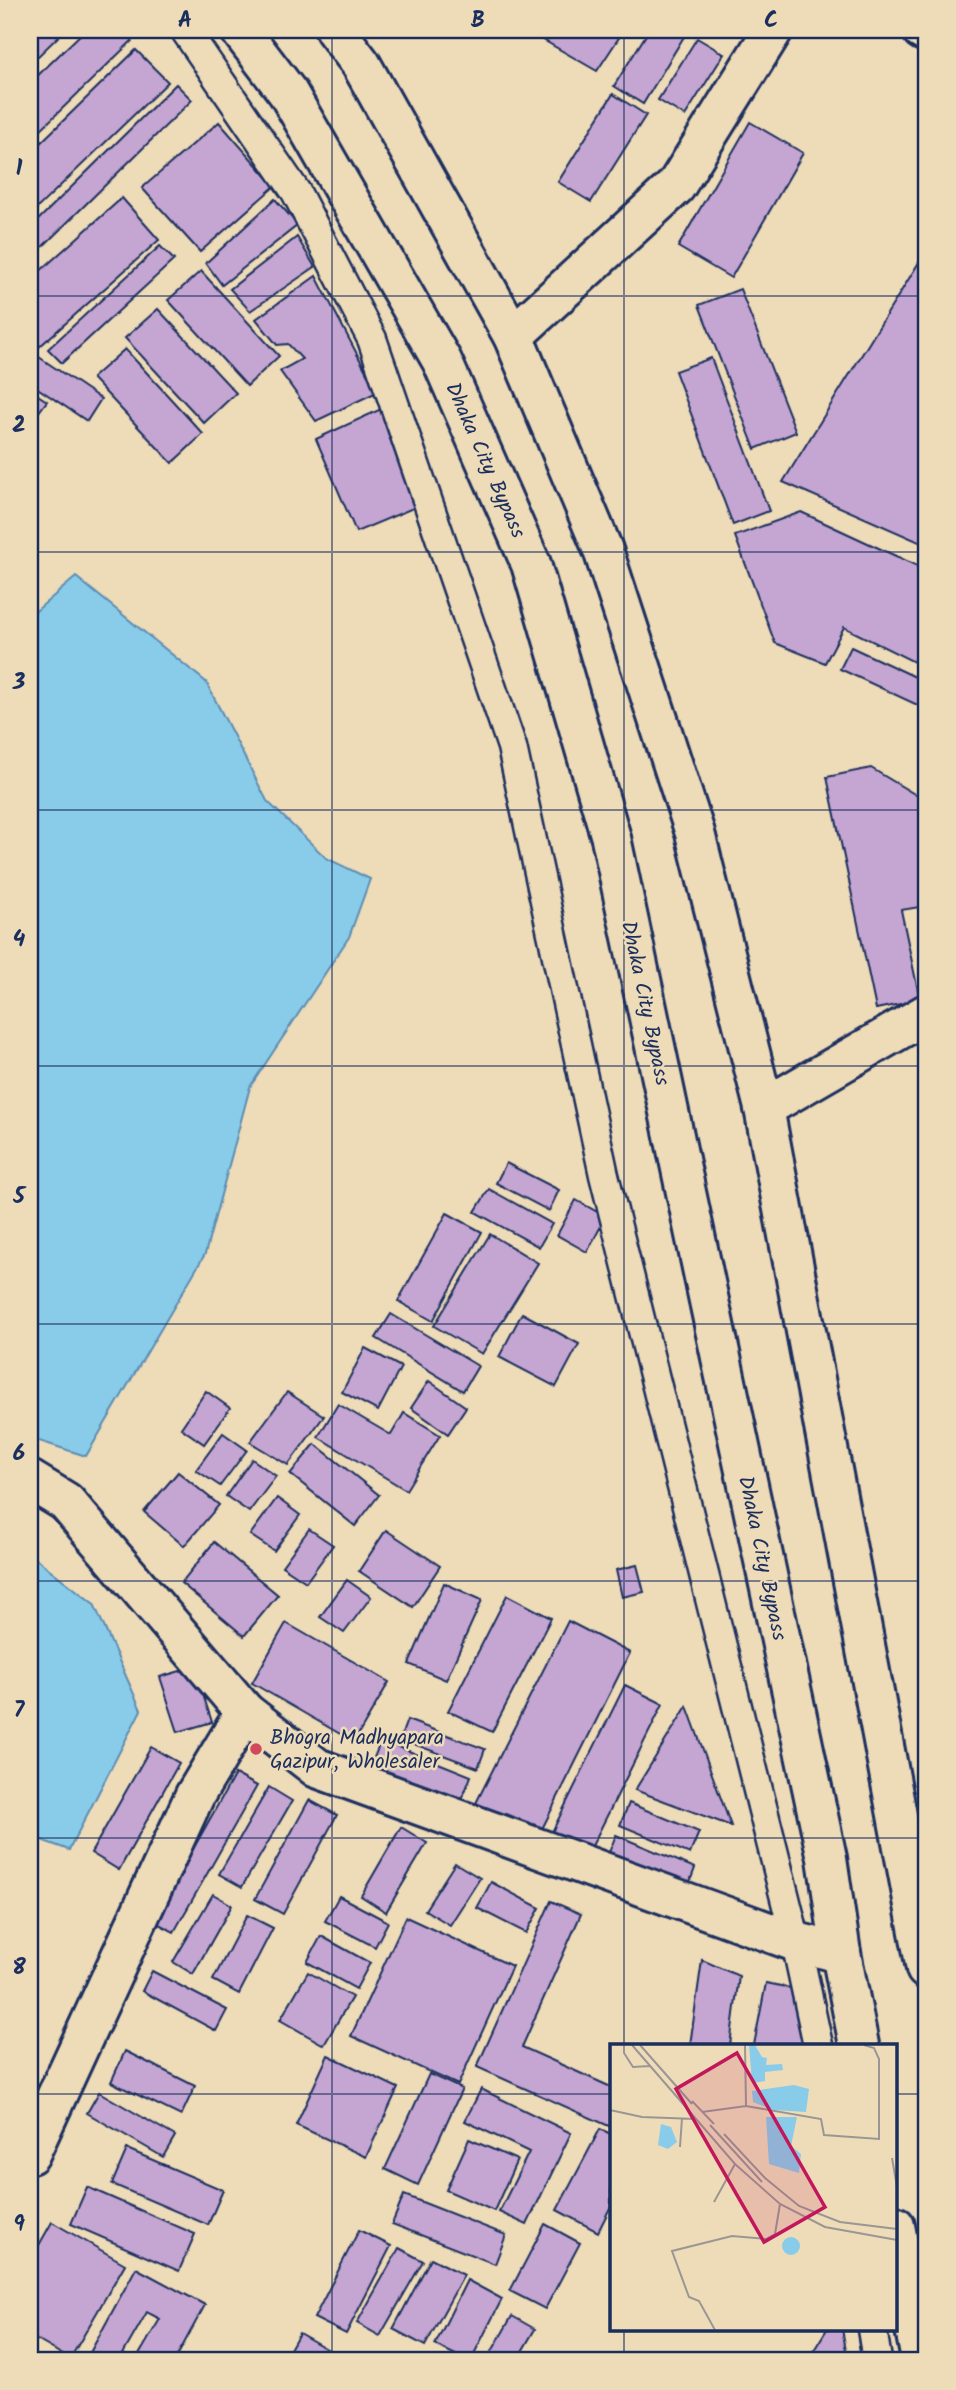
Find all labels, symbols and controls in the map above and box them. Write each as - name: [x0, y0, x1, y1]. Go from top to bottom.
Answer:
- text: A: [178, 3, 192, 39]
- text: B: [471, 3, 485, 39]
- text: C: [764, 3, 778, 39]
- text: 1: [16, 151, 23, 187]
- street label: Dhaka City Bypass: [435, 377, 534, 544]
- text: 2: [12, 408, 26, 444]
- text: 3: [12, 665, 26, 701]
- street label: Dhaka City Bypass: [611, 918, 678, 1089]
- text: 4: [13, 922, 26, 958]
- text: 5: [12, 1179, 27, 1215]
- text: 6: [13, 1436, 25, 1472]
- street label: Dhaka City Bypass: [728, 1473, 795, 1644]
- text: 7: [14, 1693, 26, 1729]
- place label: Bhogra Madhyapara Gazipur, Wholesaler: [270, 1722, 444, 1779]
- marker: Bhogra Madhyapara Gazipur, Wholesaler: [248, 1741, 264, 1757]
- text: 8: [12, 1950, 26, 1986]
- inset map: [610, 2044, 897, 2330]
- text: 9: [13, 2207, 25, 2243]

